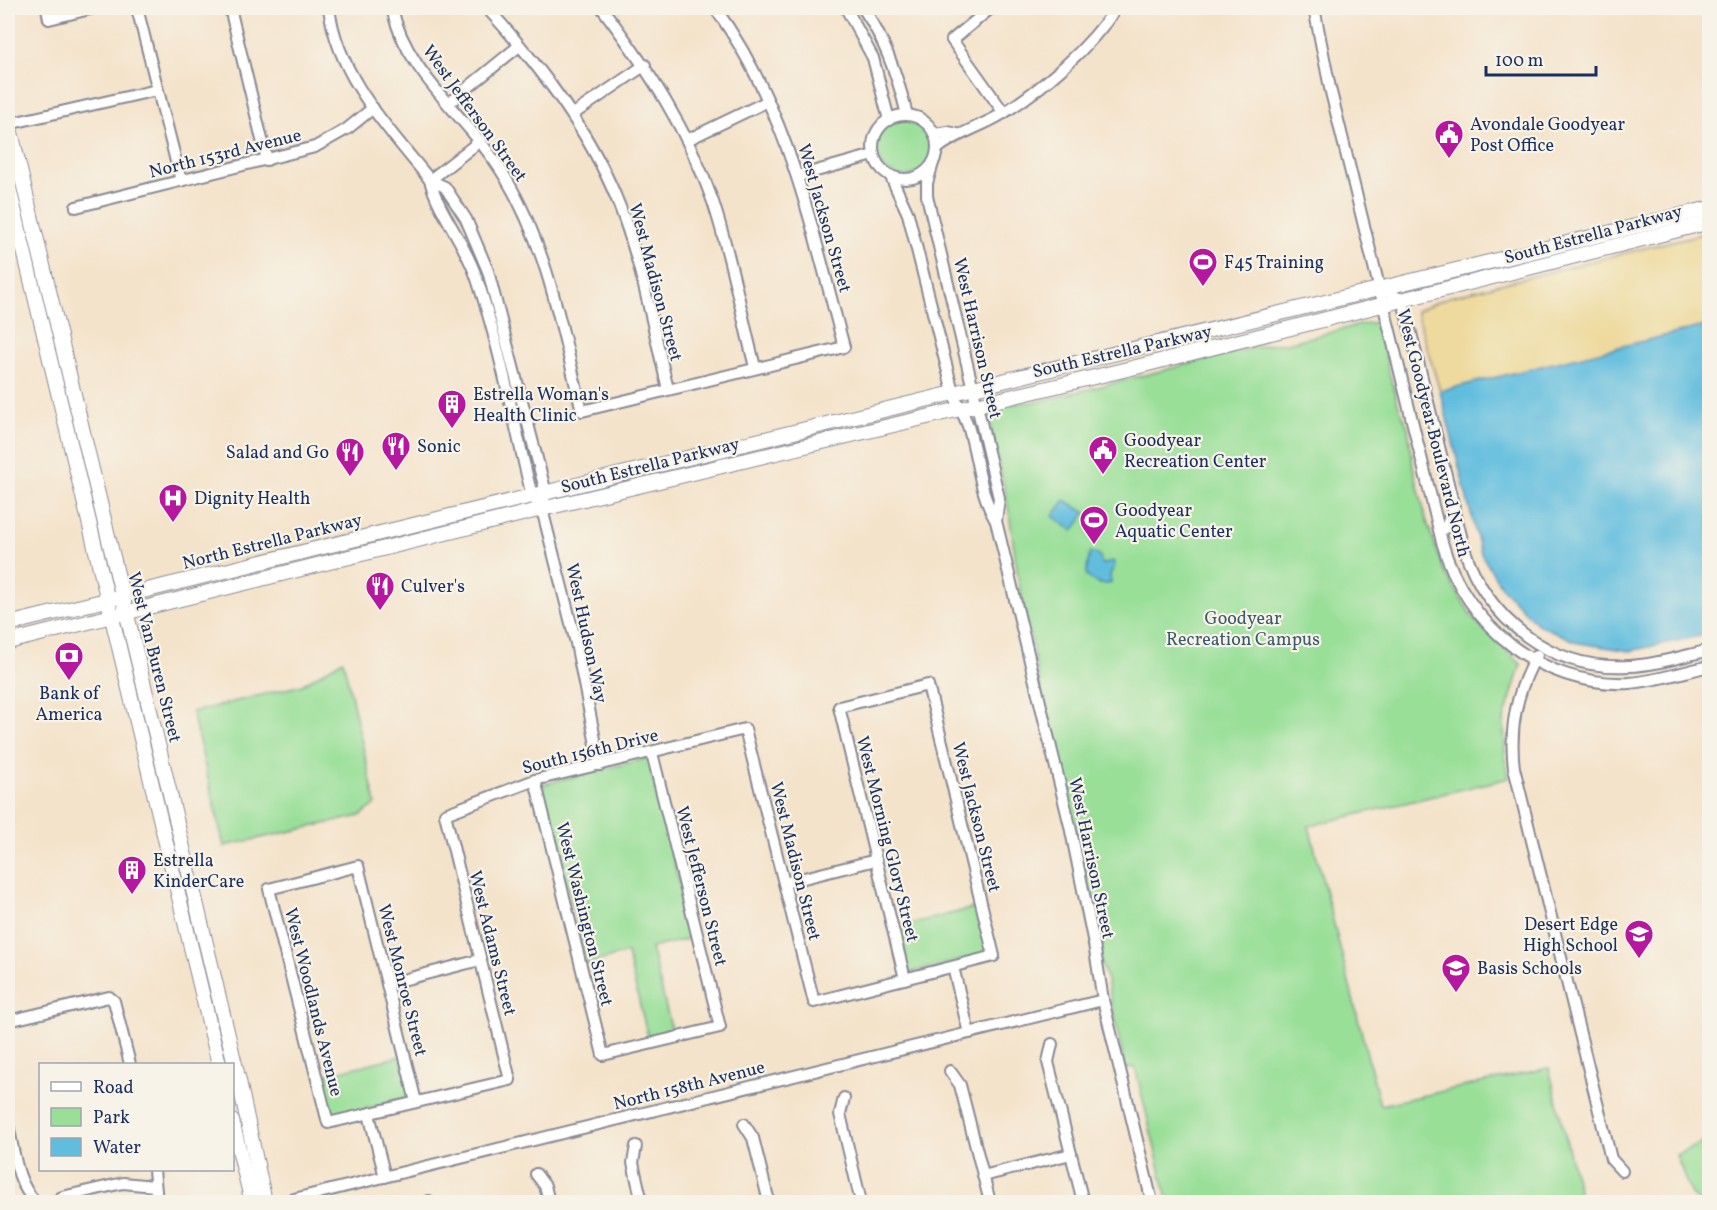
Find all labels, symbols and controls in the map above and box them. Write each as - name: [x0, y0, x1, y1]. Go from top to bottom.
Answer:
- scale bar: [1486, 39, 1596, 77]
- street label: West Jefferson Street: [415, 40, 532, 188]
- text: 100 m: [1495, 49, 1544, 74]
- place label: Avondale Goodyear Post Office: [1470, 113, 1625, 159]
- public building icon: Avondale Goodyear Post Office: [1433, 118, 1465, 160]
- street label: North 153rd Avenue: [147, 123, 304, 185]
- street label: West Jackson Street: [790, 141, 857, 296]
- street label: West Madison Street: [621, 200, 688, 364]
- street label: South Estrella Parkway: [1502, 200, 1685, 271]
- sports icon: F45 Training: [1187, 246, 1219, 288]
- place label: F45 Training: [1224, 251, 1324, 276]
- street label: West Harrison Street: [946, 255, 1007, 421]
- street label: West Goodyear Boulevard North: [1390, 306, 1476, 561]
- street label: South Estrella Parkway: [1030, 320, 1215, 385]
- place label: Estrella Woman's Health Clinic: [473, 383, 609, 429]
- building icon: Estrella Woman's Health Clinic: [436, 388, 468, 430]
- place label: Goodyear Recreation Center: [1124, 429, 1267, 475]
- restaurant icon: Sonic: [380, 430, 412, 472]
- street label: South Estrella Parkway: [558, 432, 743, 501]
- public building icon: Goodyear Recreation Center: [1087, 434, 1119, 476]
- place label: Sonic: [417, 435, 461, 460]
- restaurant icon: Salad and Go: [334, 436, 366, 478]
- place label: Salad and Go: [226, 441, 329, 466]
- hospital icon: Dignity Health: [157, 482, 189, 524]
- place label: Dignity Health: [194, 487, 311, 512]
- place label: Goodyear Aquatic Center: [1115, 499, 1233, 545]
- sports icon: Goodyear Aquatic Center: [1078, 504, 1110, 546]
- street label: North Estrella Parkway: [180, 508, 365, 577]
- street label: West Hudson Way: [558, 561, 613, 706]
- street label: West Van Buren Street: [120, 569, 187, 745]
- restaurant icon: Culver's: [364, 570, 396, 612]
- place label: Culver's: [401, 575, 465, 600]
- park label: Goodyear Recreation Campus: [1166, 607, 1320, 653]
- bank icon: Bank of America: [53, 640, 85, 682]
- place label: Bank of America: [35, 682, 103, 728]
- street label: South 156th Drive: [520, 723, 661, 781]
- street label: West Morning Glory Street: [849, 734, 924, 945]
- street label: West Jackson Street: [945, 740, 1006, 895]
- street label: West Harrison Street: [1061, 775, 1120, 941]
- street label: West Madison Street: [763, 779, 826, 943]
- street label: West Jefferson Street: [669, 804, 733, 969]
- street label: West Washington Street: [549, 820, 619, 1009]
- place label: Estrella KinderCare: [153, 849, 244, 895]
- building icon: Estrella KinderCare: [116, 854, 148, 896]
- street label: West Adams Street: [461, 868, 522, 1018]
- street label: West Monroe Street: [371, 902, 433, 1059]
- street label: West Woodlands Avenue: [277, 905, 348, 1099]
- place label: Desert Edge High School: [1523, 913, 1618, 959]
- school or university icon: Desert Edge High School: [1623, 918, 1655, 960]
- school or university icon: Basis Schools: [1440, 952, 1472, 994]
- place label: Basis Schools: [1477, 957, 1582, 982]
- street label: North 158th Avenue: [611, 1056, 768, 1117]
- legend: [39, 1063, 234, 1171]
- text: Road: [93, 1076, 134, 1101]
- text: Park: [93, 1106, 130, 1131]
- text: Water: [93, 1136, 141, 1161]

